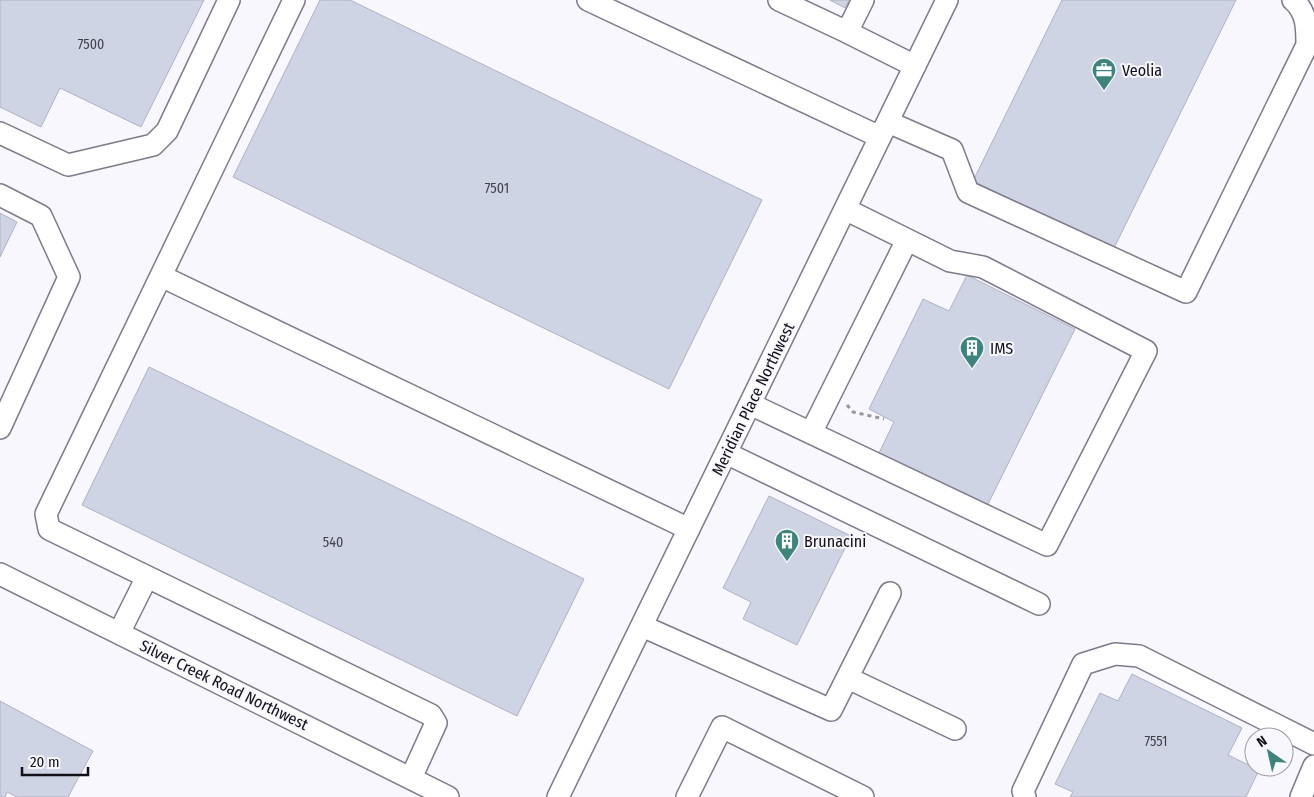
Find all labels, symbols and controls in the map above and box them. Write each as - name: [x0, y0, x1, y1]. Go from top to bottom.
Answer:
- house number: 7500: [78, 36, 104, 53]
- office icon: Veolia: [1091, 57, 1117, 91]
- place label: Veolia: [1122, 61, 1162, 80]
- house number: 7501: [485, 180, 509, 197]
- street label: Meridian Place Northwest: [708, 319, 799, 479]
- building icon: IMS: [959, 335, 985, 369]
- place label: IMS: [990, 339, 1013, 358]
- building icon: Brunacini: [774, 528, 800, 562]
- place label: Brunacini: [804, 532, 866, 551]
- house number: 540: [323, 534, 343, 551]
- street label: Silver Creek Road Northwest: [137, 636, 312, 734]
- north arrow: [1244, 727, 1294, 777]
- text: N: [1254, 732, 1270, 751]
- house number: 7551: [1144, 733, 1168, 750]
- scale bar: [22, 744, 89, 776]
- text: 20 m: [30, 753, 60, 771]

